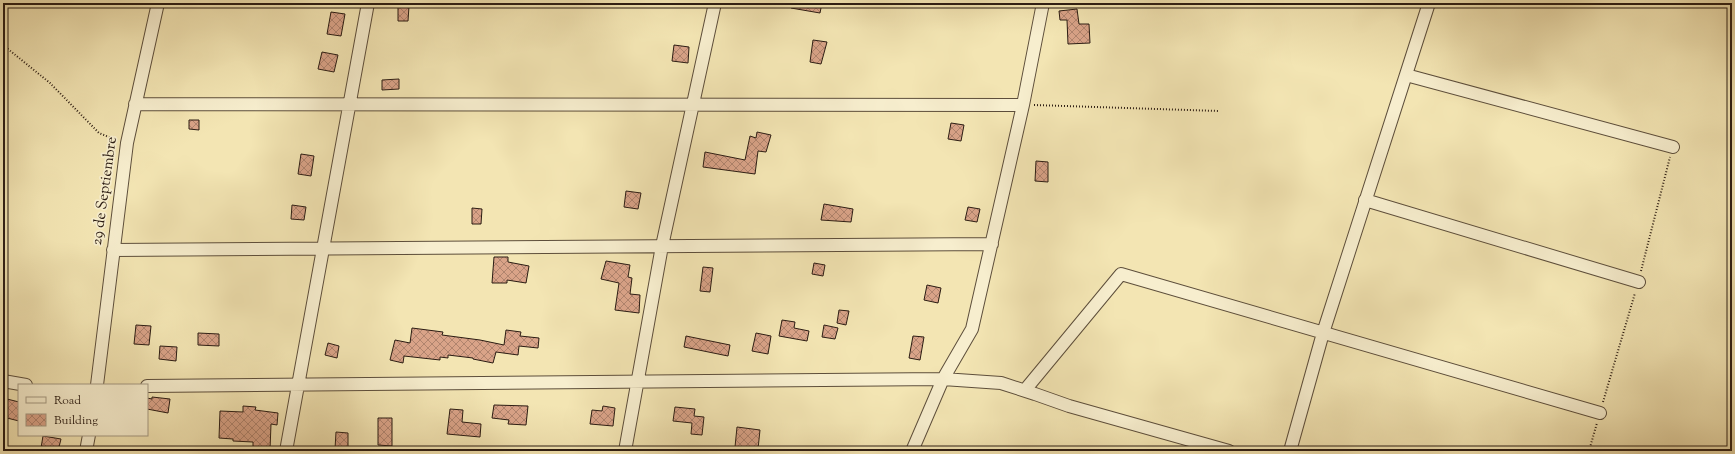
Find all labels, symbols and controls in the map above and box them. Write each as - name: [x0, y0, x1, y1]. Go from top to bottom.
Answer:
- street label: 29 de Septiembre: [87, 135, 123, 247]
- legend: [18, 384, 148, 436]
- text: Road: [54, 392, 81, 410]
- text: Building: [54, 412, 98, 430]

